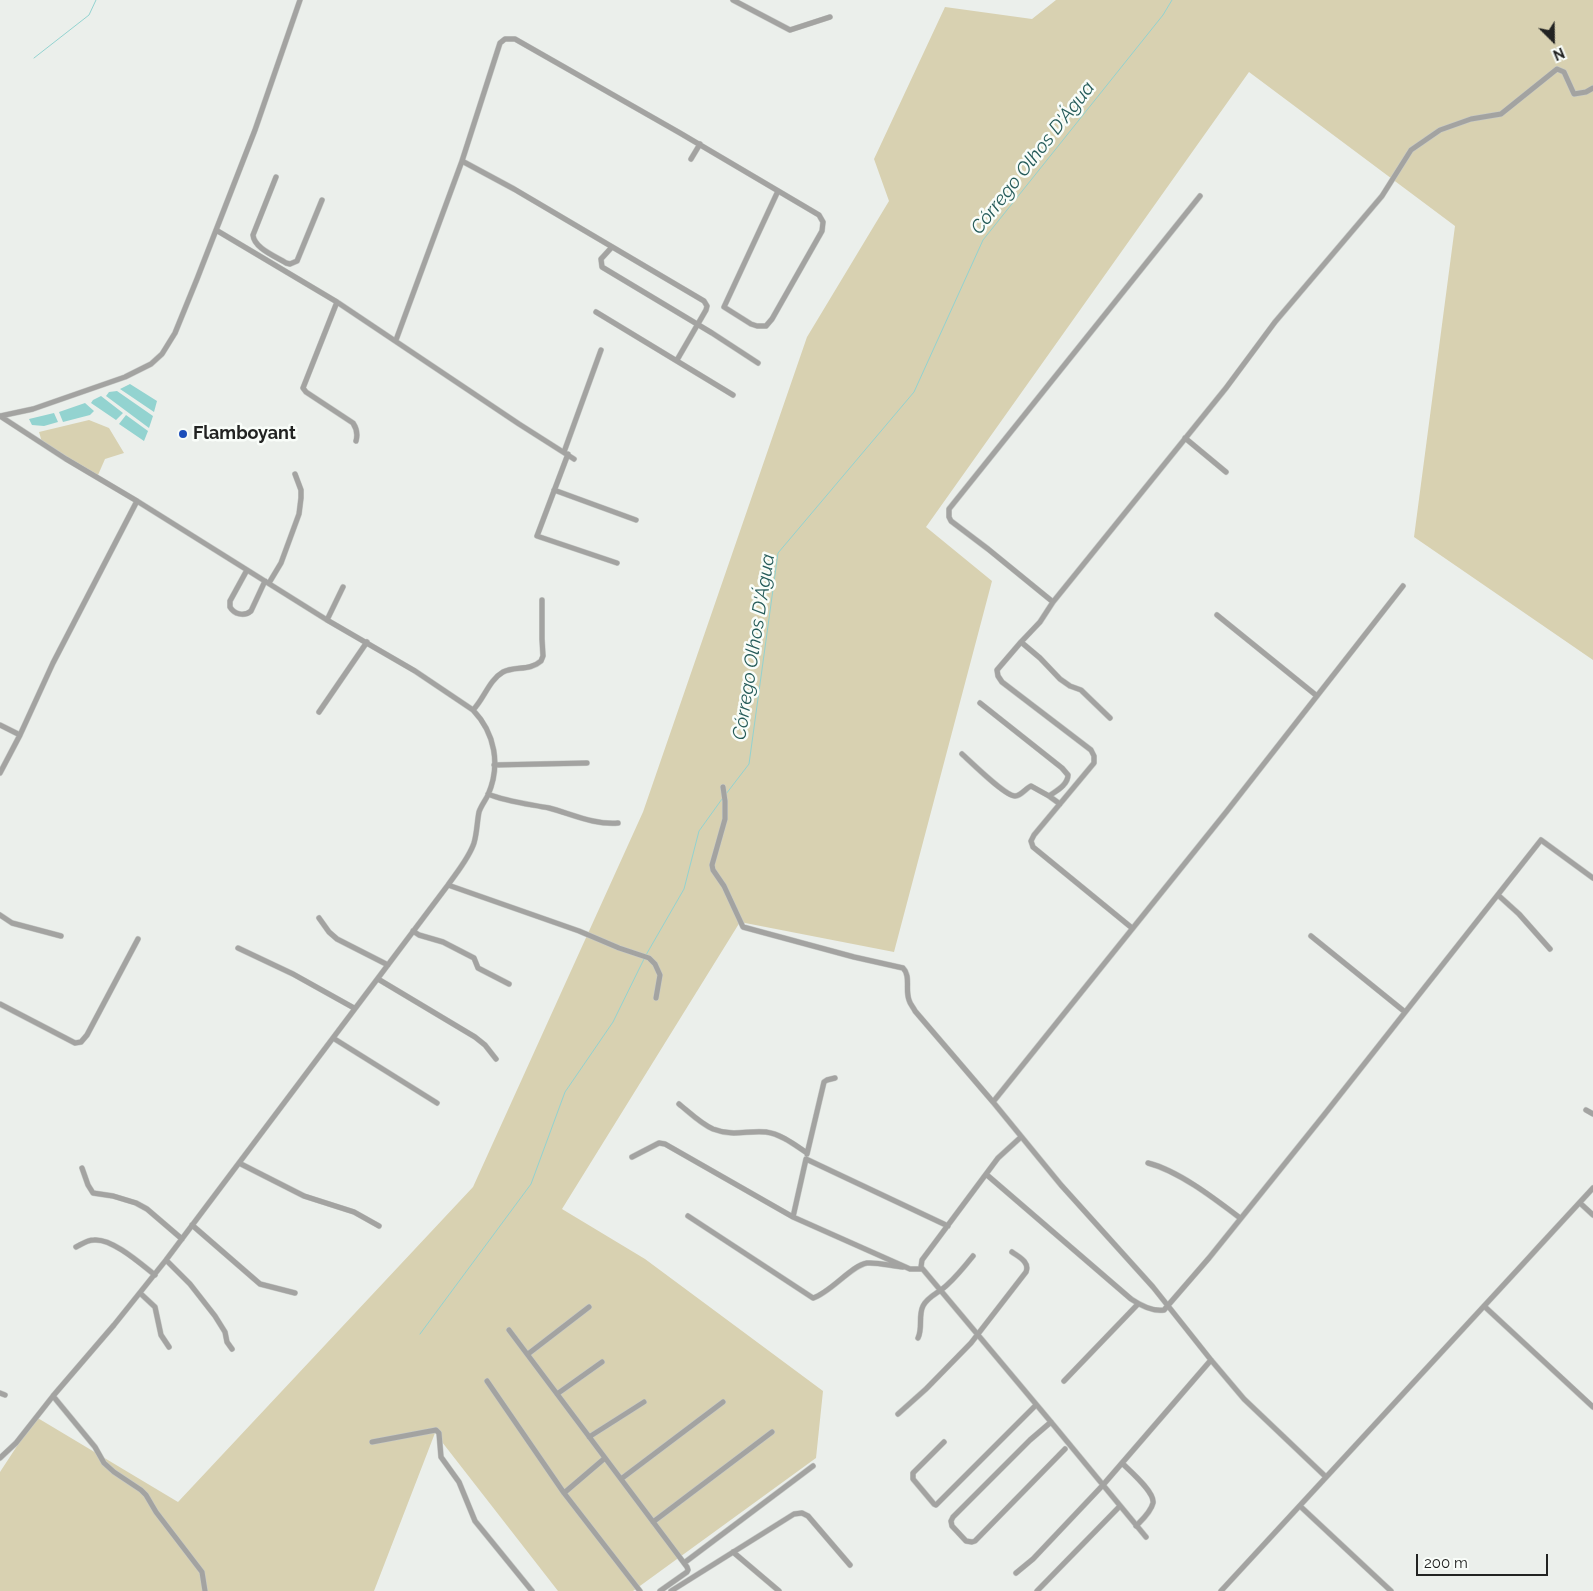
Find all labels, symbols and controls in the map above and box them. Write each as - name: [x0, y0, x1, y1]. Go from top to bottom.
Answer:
- north arrow: [1528, 15, 1578, 65]
- text: N: [1551, 44, 1567, 63]
- water label: Córrego Olhos D'Água: [966, 77, 1100, 239]
- place label: Flamboyant: [193, 423, 296, 445]
- marker: Flamboyant: [177, 428, 189, 440]
- water label: Córrego Olhos D'Água: [728, 552, 780, 742]
- scale bar: [1418, 1544, 1550, 1576]
- text: 200 m: [1424, 1554, 1468, 1572]

